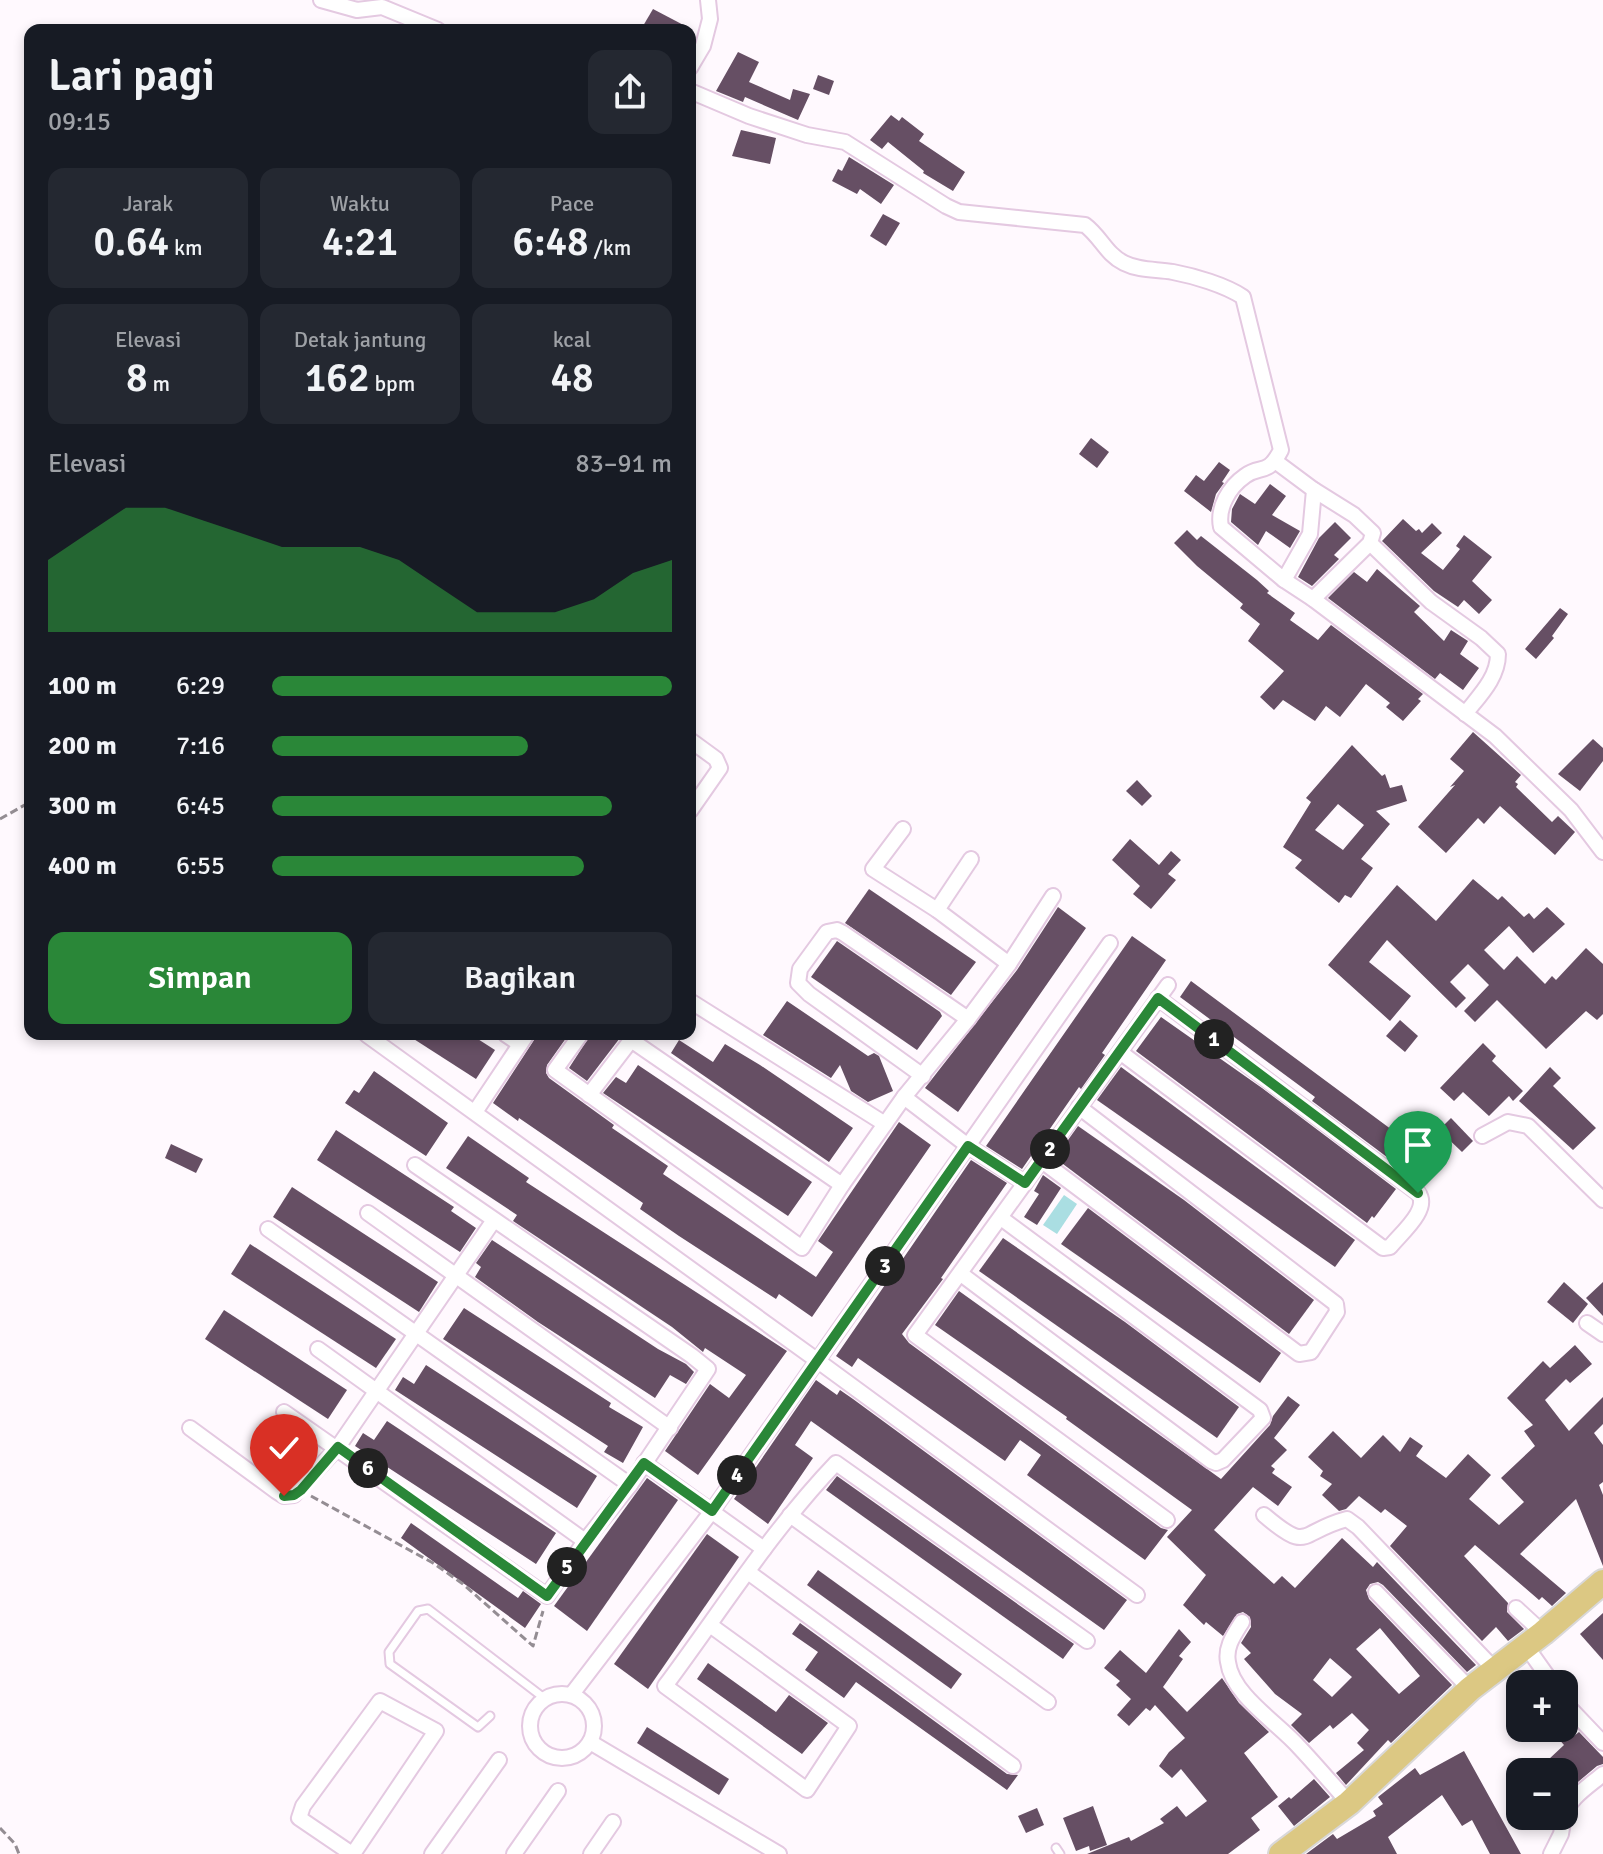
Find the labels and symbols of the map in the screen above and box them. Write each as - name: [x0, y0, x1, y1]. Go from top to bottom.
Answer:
- pin: 1: [1194, 1019, 1234, 1059]
- pin: [1384, 1111, 1452, 1193]
- pin: 2: [1030, 1129, 1070, 1169]
- pin: 3: [865, 1246, 905, 1286]
- pin: [250, 1414, 318, 1496]
- pin: 6: [348, 1448, 388, 1488]
- pin: 4: [717, 1455, 757, 1495]
- pin: 5: [547, 1547, 587, 1587]

